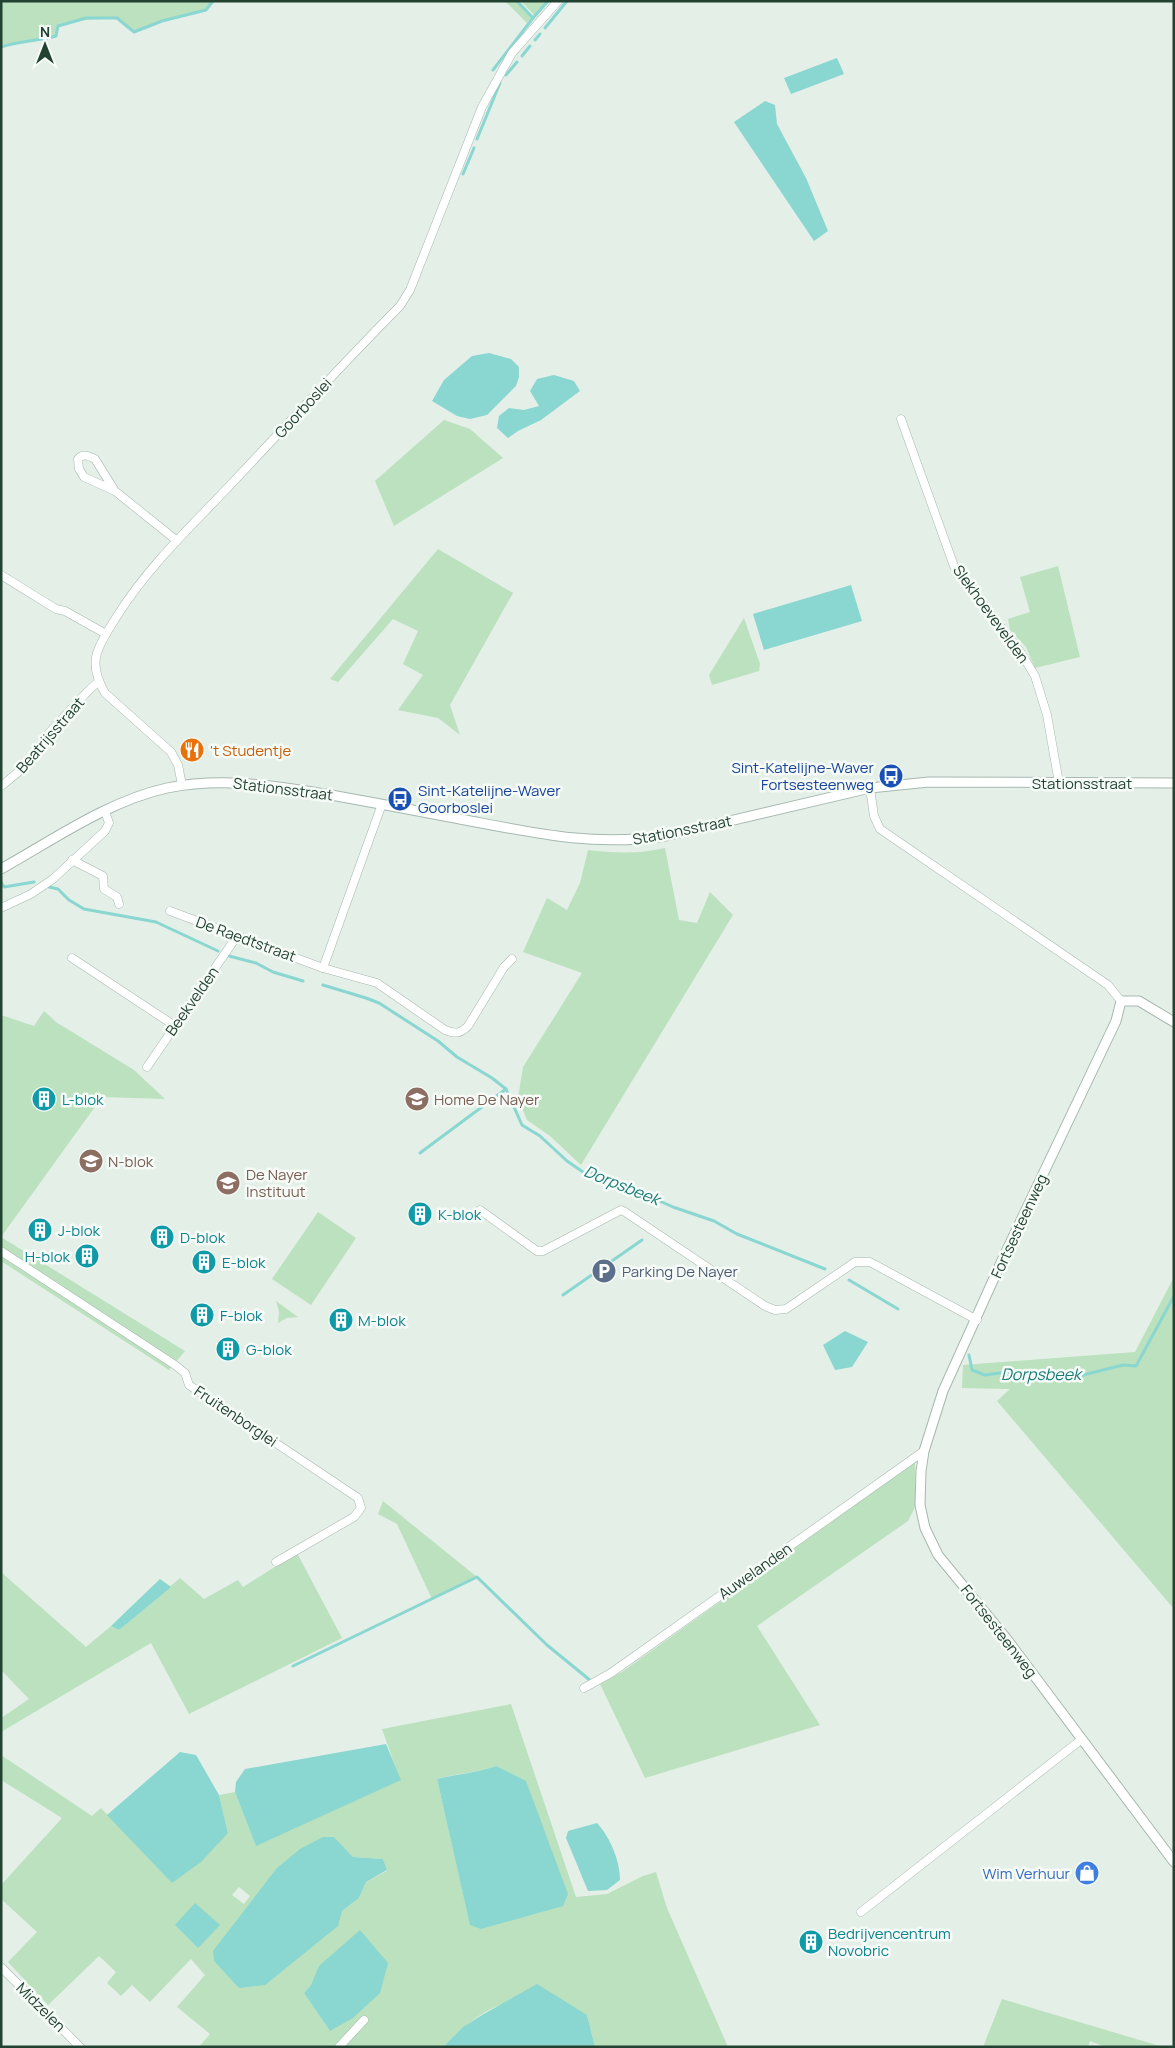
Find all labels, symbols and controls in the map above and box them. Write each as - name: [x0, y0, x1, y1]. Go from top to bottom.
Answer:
- north arrow: [20, 20, 70, 70]
- text: N: [40, 22, 50, 41]
- street label: Goorboslei: [270, 373, 336, 443]
- street label: Slekhoevevelden: [948, 561, 1034, 668]
- street label: Beatrijsstraat: [11, 693, 89, 777]
- restaurant icon: 't Studentje: [179, 737, 205, 763]
- place label: 't Studentje: [210, 740, 291, 761]
- place label: Sint-Katelijne-Waver Fortsesteenweg: [731, 757, 875, 795]
- bus stop icon: Sint-Katelijne-Waver Fortsesteenweg: [878, 763, 904, 789]
- street label: Stationsstraat: [232, 772, 334, 806]
- street label: Stationsstraat: [1032, 773, 1132, 794]
- place label: Sint-Katelijne-Waver Goorboslei: [418, 780, 561, 818]
- bus stop icon: Sint-Katelijne-Waver Goorboslei: [387, 786, 413, 812]
- street label: Stationsstraat: [631, 810, 733, 850]
- street label: De Raedtstraat: [193, 911, 299, 967]
- street label: Beekvelden: [160, 962, 224, 1040]
- building icon: L-blok: [31, 1086, 57, 1112]
- school or university icon: Home De Nayer: [404, 1086, 430, 1112]
- place label: L-blok: [62, 1089, 104, 1110]
- place label: Home De Nayer: [434, 1089, 540, 1110]
- school or university icon: N-blok: [78, 1148, 104, 1174]
- place label: N-blok: [108, 1151, 154, 1172]
- water label: Dorpsbeek: [581, 1160, 665, 1211]
- place label: De Nayer Instituut: [246, 1164, 308, 1202]
- school or university icon: De Nayer Instituut: [215, 1170, 241, 1196]
- street label: Fortsesteenweg: [986, 1170, 1052, 1282]
- building icon: K-blok: [407, 1201, 433, 1227]
- place label: K-blok: [438, 1204, 482, 1225]
- building icon: J-blok: [27, 1217, 53, 1243]
- place label: J-blok: [58, 1220, 101, 1241]
- building icon: D-blok: [149, 1224, 175, 1250]
- place label: D-blok: [180, 1227, 226, 1248]
- building icon: H-blok: [74, 1243, 100, 1269]
- place label: H-blok: [25, 1246, 71, 1267]
- building icon: E-blok: [191, 1249, 217, 1275]
- place label: E-blok: [222, 1252, 266, 1273]
- parking icon: Parking De Nayer: [591, 1258, 617, 1284]
- place label: Parking De Nayer: [622, 1261, 739, 1282]
- building icon: F-blok: [189, 1302, 215, 1328]
- place label: F-blok: [220, 1305, 263, 1326]
- building icon: M-blok: [328, 1307, 354, 1333]
- place label: M-blok: [358, 1310, 406, 1331]
- building icon: G-blok: [215, 1336, 241, 1362]
- place label: G-blok: [246, 1339, 292, 1360]
- water label: Dorpsbeek: [1001, 1363, 1083, 1385]
- street label: Fruitenborglei: [190, 1380, 282, 1452]
- street label: Auwelanden: [714, 1538, 796, 1604]
- street label: Fortsesteenweg: [956, 1580, 1042, 1682]
- shop icon: Wim Verhuur: [1074, 1860, 1100, 1886]
- place label: Wim Verhuur: [983, 1863, 1071, 1884]
- place label: Bedrijvencentrum Novobric: [828, 1923, 951, 1961]
- building icon: Bedrijvencentrum Novobric: [798, 1929, 824, 1955]
- street label: Midzelen: [12, 1978, 70, 2036]

